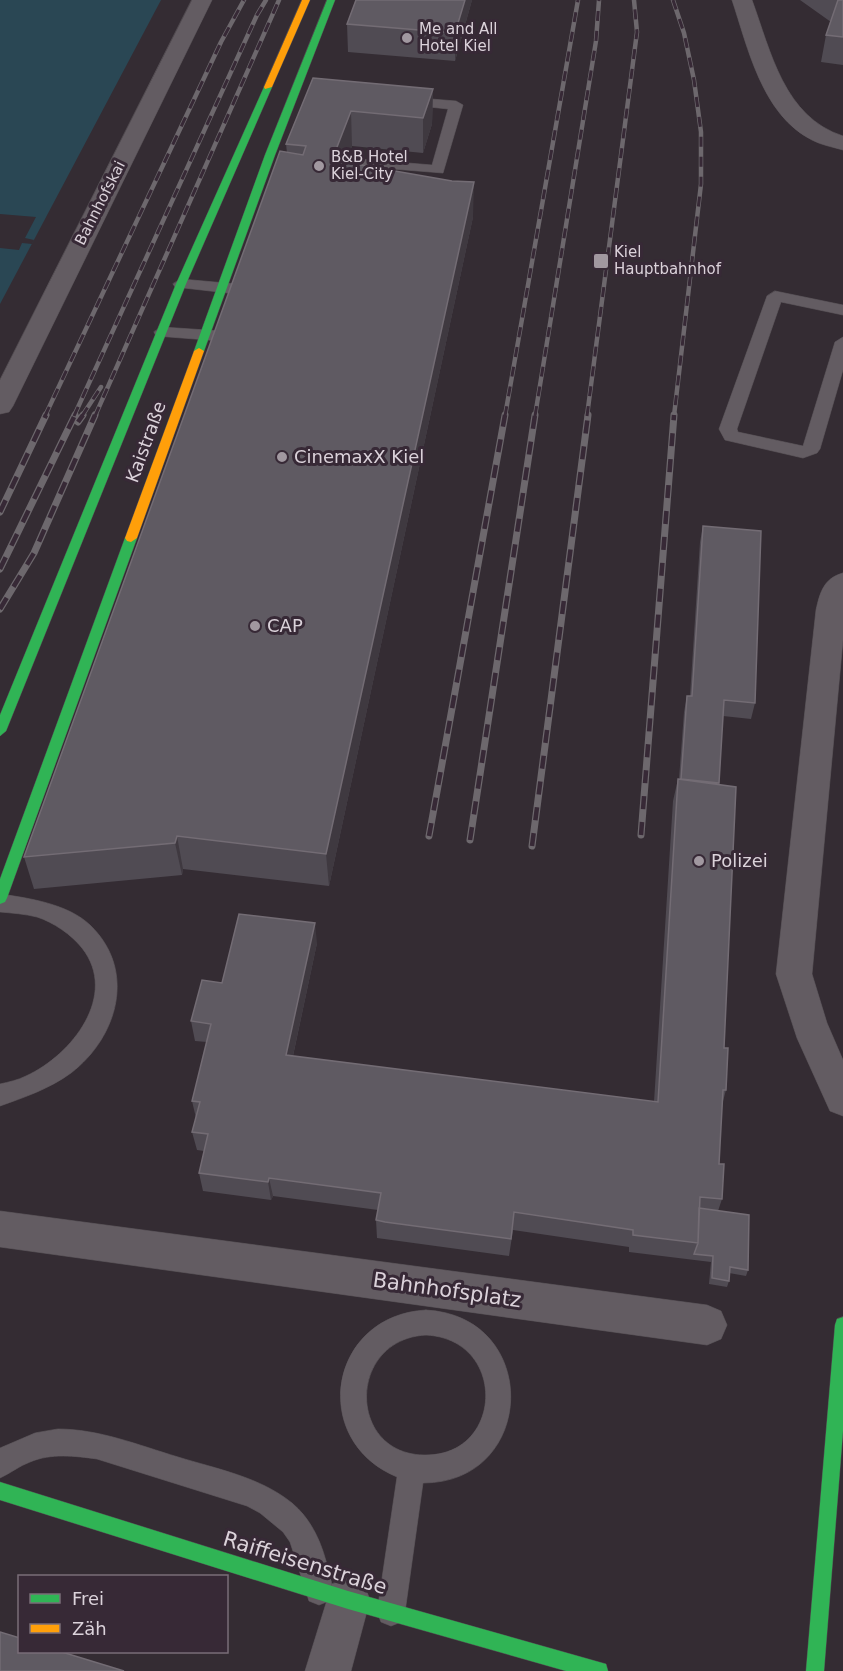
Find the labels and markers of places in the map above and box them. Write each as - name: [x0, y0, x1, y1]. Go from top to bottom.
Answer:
- place label: Me and All Hotel Kiel: [419, 20, 498, 55]
- marker: Me and All Hotel Kiel: [400, 31, 414, 45]
- place label: B&B Hotel Kiel-City: [331, 148, 408, 183]
- marker: B&B Hotel Kiel-City: [312, 159, 326, 173]
- place label: Kiel Hauptbahnhof: [614, 243, 722, 278]
- marker: Kiel Hauptbahnhof: [592, 252, 610, 270]
- place label: CinemaxX Kiel: [294, 446, 424, 467]
- marker: CinemaxX Kiel: [275, 450, 289, 464]
- place label: CAP: [267, 615, 303, 636]
- marker: CAP: [248, 619, 262, 633]
- place label: Polizei: [711, 850, 768, 871]
- marker: Polizei: [692, 854, 706, 868]

